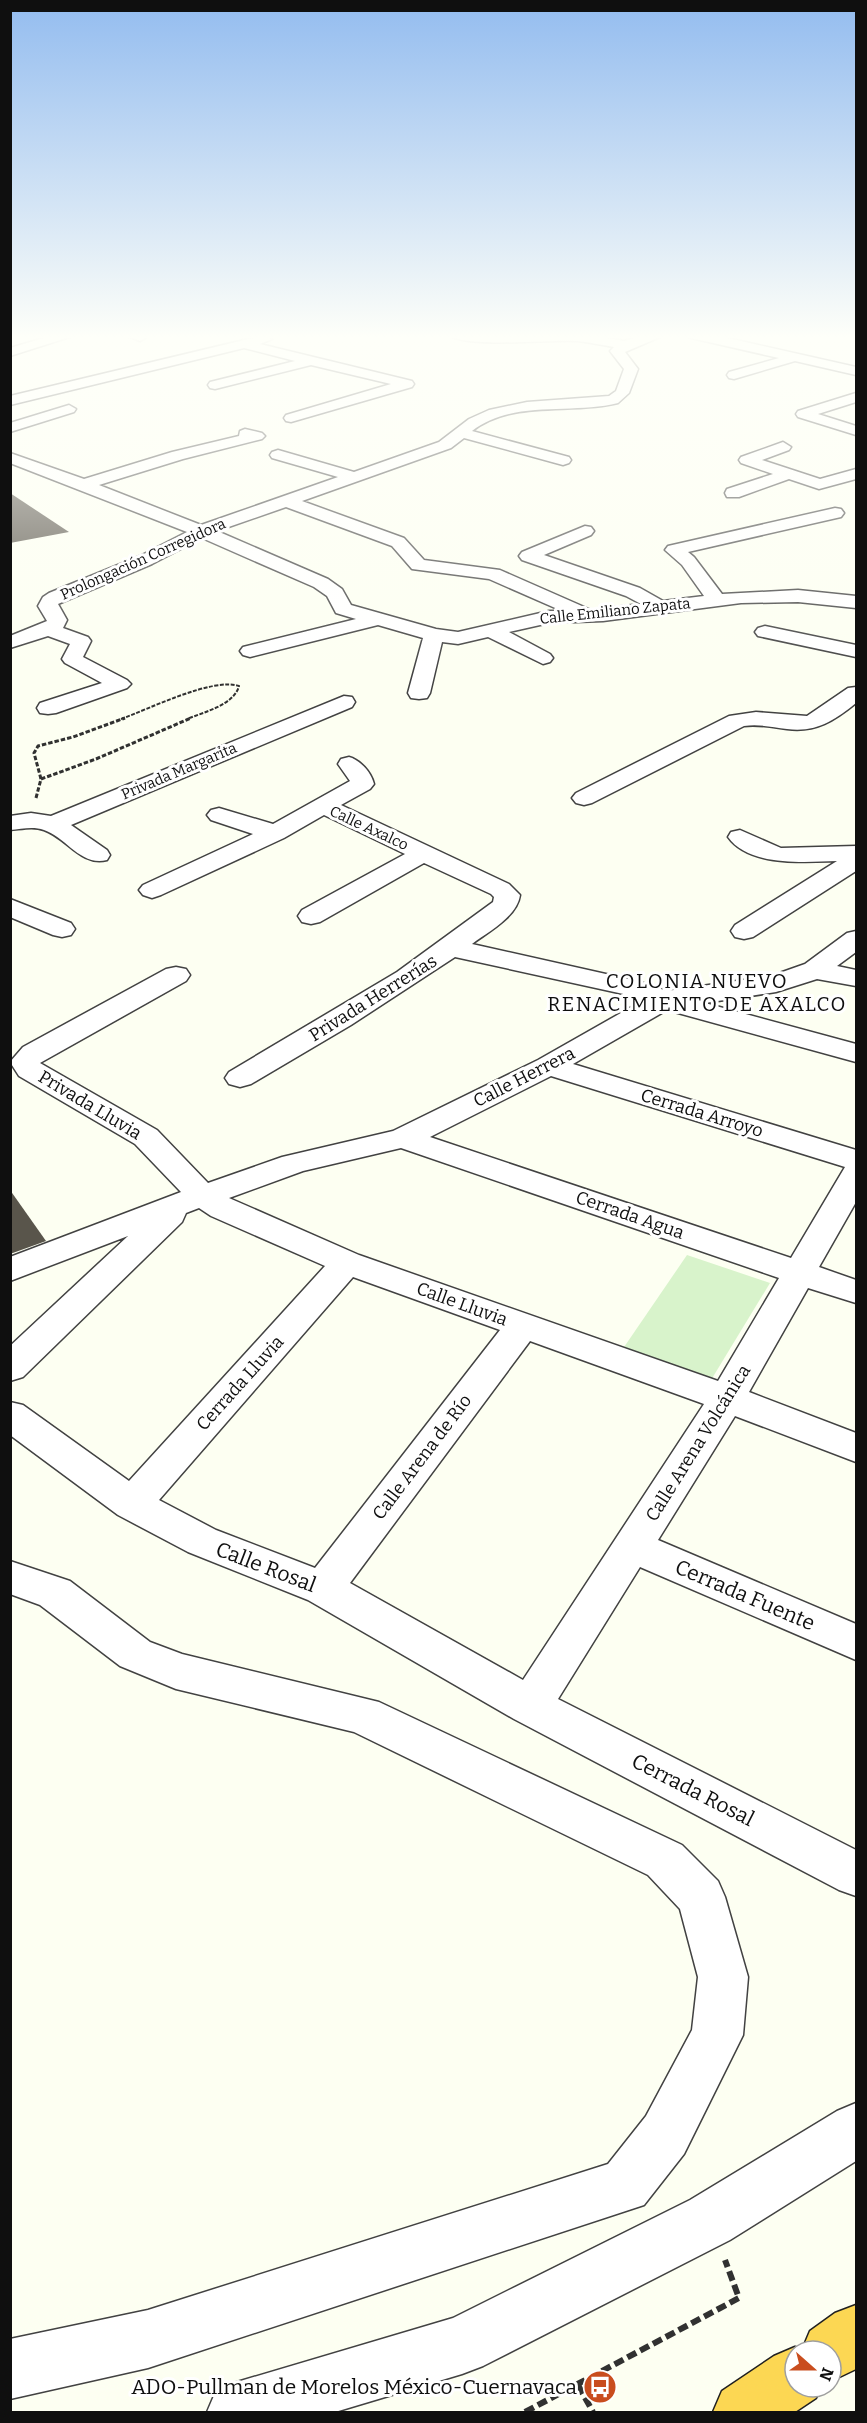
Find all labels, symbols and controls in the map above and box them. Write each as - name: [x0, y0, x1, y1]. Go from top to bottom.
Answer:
- street label: Prolongación Corregidora: [58, 514, 228, 604]
- street label: Calle Emiliano Zapata: [539, 594, 691, 628]
- street label: Privada Margarita: [119, 739, 239, 803]
- street label: Calle Axalco: [327, 802, 411, 854]
- street label: Privada Herrerías: [305, 950, 441, 1046]
- district label: COLONIA NUEVO RENACIMIENTO DE AXALCO: [547, 969, 847, 1016]
- street label: Calle Herrera: [470, 1042, 579, 1112]
- street label: Privada Lluvia: [34, 1066, 146, 1145]
- street label: Cerrada Arroyo: [638, 1084, 766, 1142]
- street label: Cerrada Agua: [573, 1186, 687, 1244]
- street label: Calle Lluvia: [413, 1277, 511, 1331]
- street label: Cerrada Lluvia: [192, 1331, 288, 1435]
- street label: Calle Arena Volcánica: [641, 1361, 755, 1525]
- street label: Calle Arena de Río: [368, 1390, 476, 1524]
- street label: Calle Rosal: [212, 1536, 320, 1598]
- street label: Cerrada Fuente: [671, 1554, 819, 1636]
- street label: Cerrada Rosal: [627, 1748, 759, 1832]
- north arrow: [783, 2339, 843, 2399]
- text: N: [815, 2365, 838, 2383]
- bus stop icon: ADO-Pullman de Morelos México-Cuernavaca: [582, 2369, 618, 2405]
- place label: ADO-Pullman de Morelos México-Cuernavaca: [131, 2374, 578, 2400]

